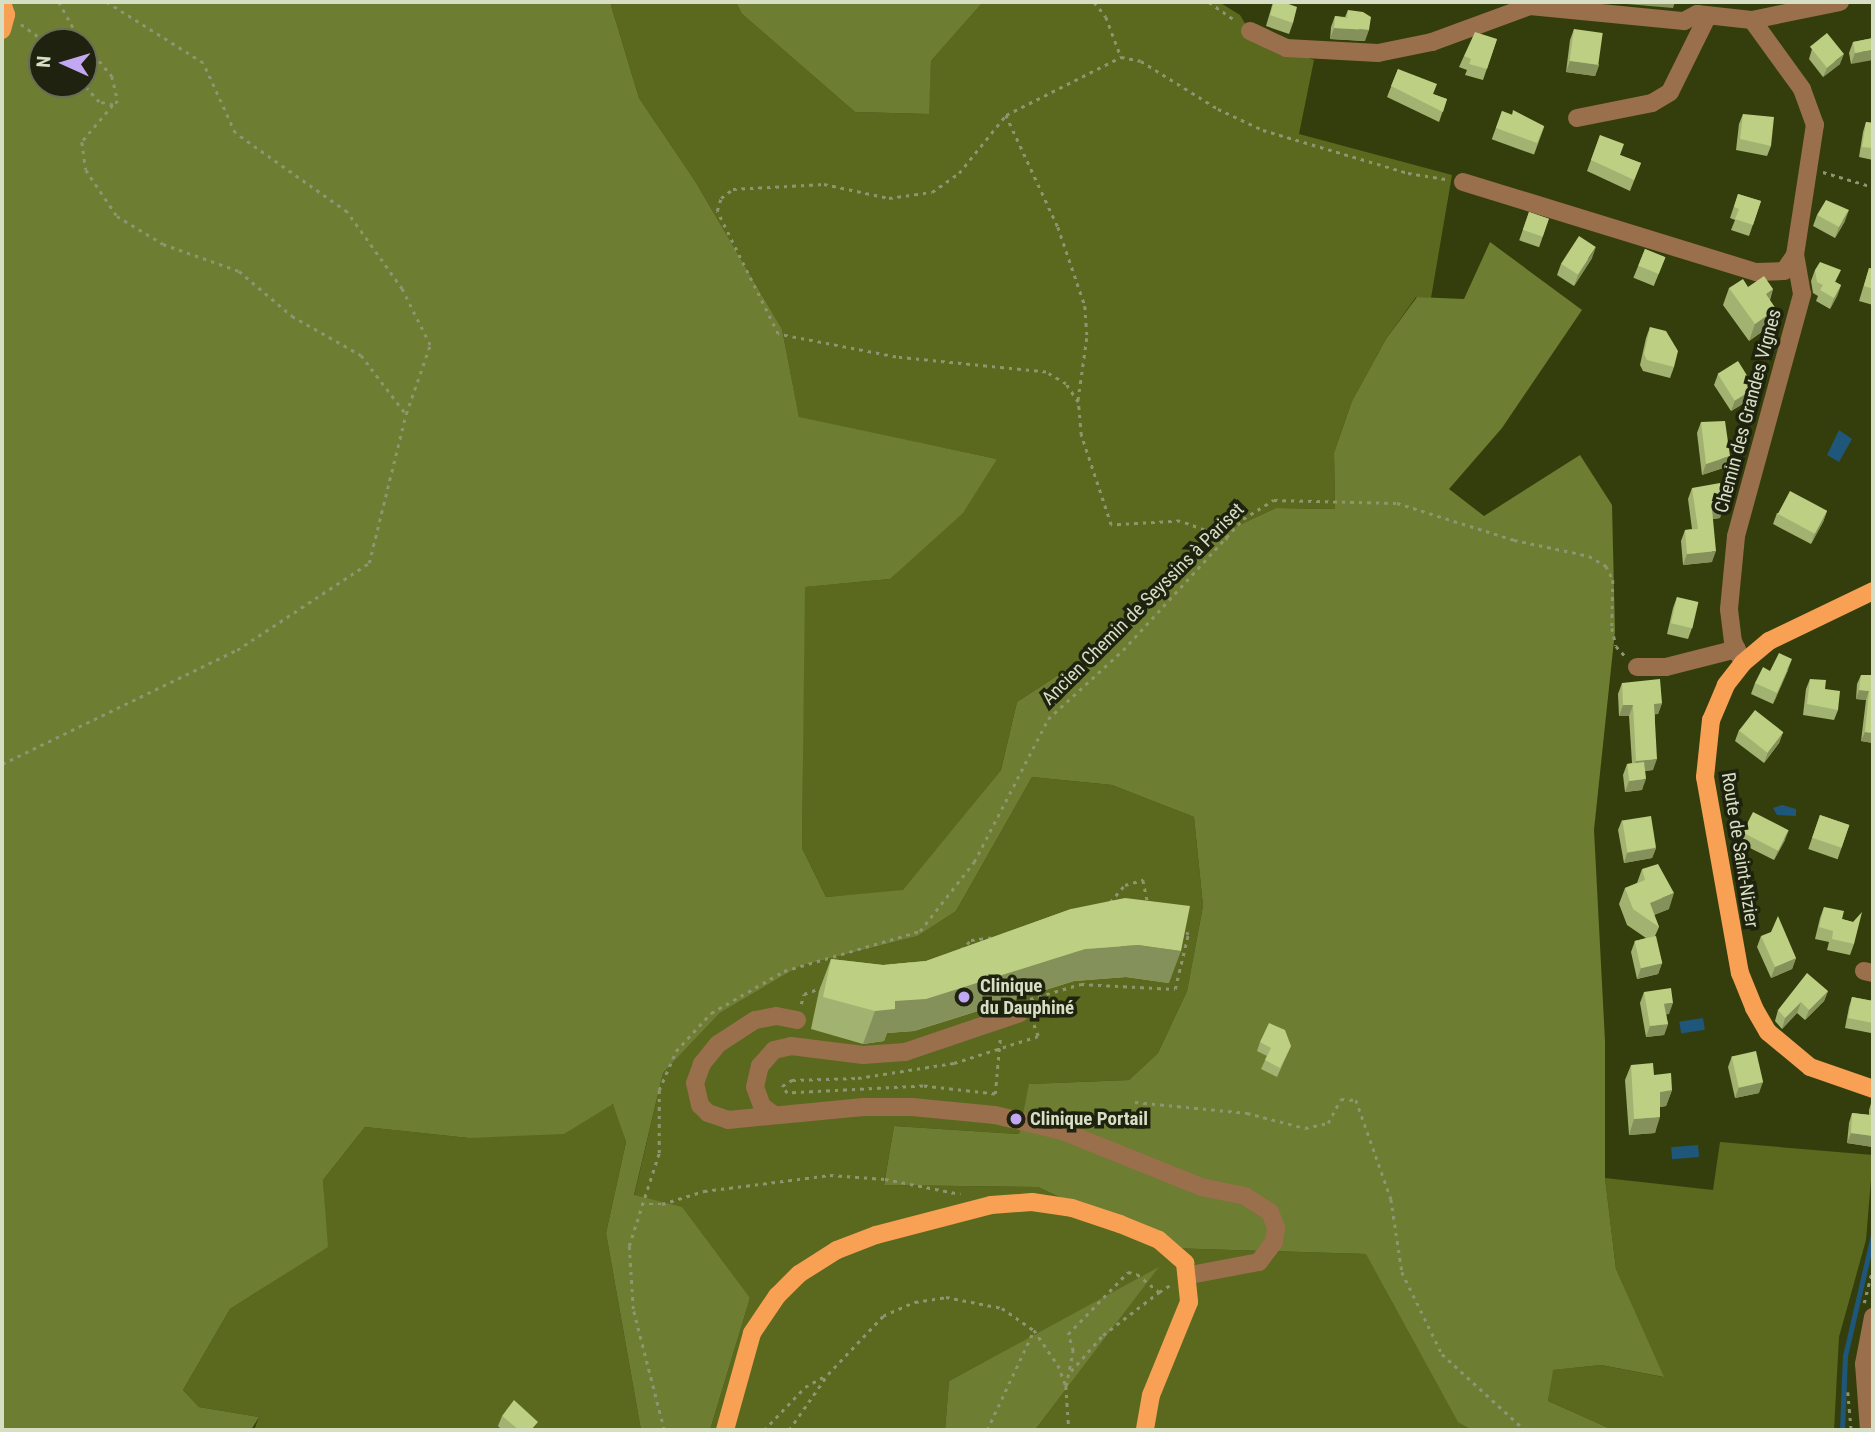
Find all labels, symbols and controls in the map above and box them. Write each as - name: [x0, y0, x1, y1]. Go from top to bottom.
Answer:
- north arrow: [28, 28, 98, 98]
- text: N: [32, 55, 55, 68]
- street label: Chemin des Grandes Vignes: [1710, 307, 1786, 515]
- street label: Ancien Chemin de Seyssins à Pariset: [1037, 498, 1249, 710]
- street label: Route de Saint-Nizier: [1716, 771, 1764, 929]
- place label: Clinique du Dauphiné: [980, 975, 1074, 1019]
- marker: Clinique du Dauphiné: [954, 987, 974, 1007]
- place label: Clinique Portail: [1030, 1108, 1148, 1130]
- marker: Clinique Portail: [1008, 1111, 1024, 1127]

